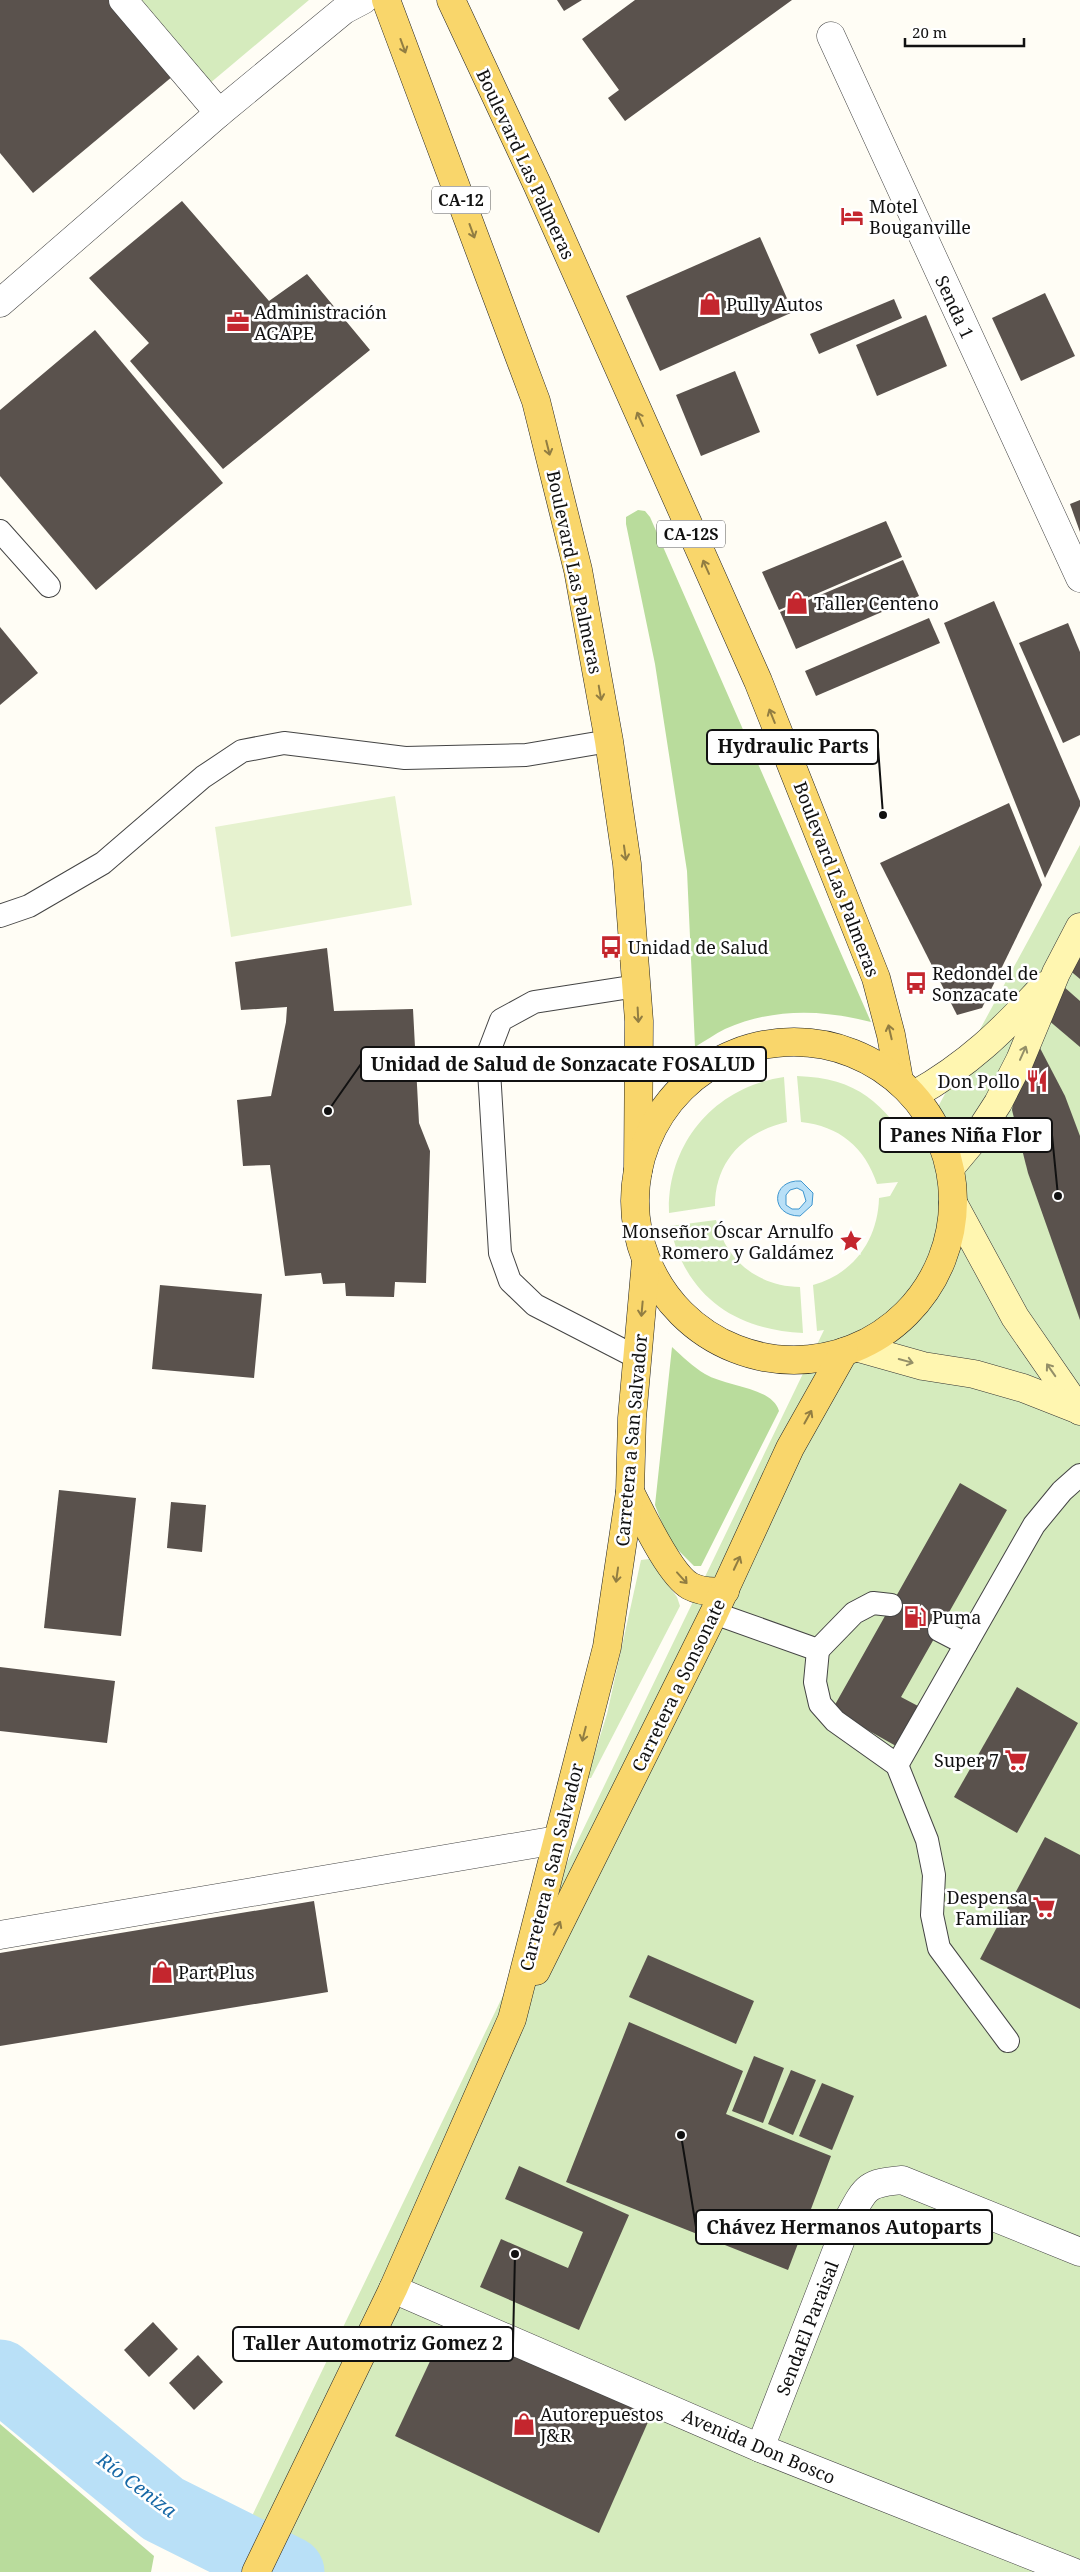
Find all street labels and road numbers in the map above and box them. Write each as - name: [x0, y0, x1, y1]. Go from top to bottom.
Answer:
- street label: Boulevard Las Palmeras: [471, 65, 581, 263]
- road number: CA-12: [432, 186, 490, 214]
- street label: Senda 1: [930, 272, 980, 342]
- street label: Boulevard Las Palmeras: [542, 468, 608, 676]
- road number: CA-12S: [657, 520, 725, 548]
- street label: Boulevard Las Palmeras: [789, 778, 885, 980]
- street label: Carretera a San Salvador: [610, 1332, 652, 1547]
- street label: Carretera a Sonsonate: [626, 1595, 730, 1775]
- street label: Carretera a San Salvador: [514, 1760, 589, 1974]
- street label: SendaEl Paraisal: [770, 2257, 844, 2399]
- street label: Avenida Don Bosco: [679, 2403, 839, 2489]

